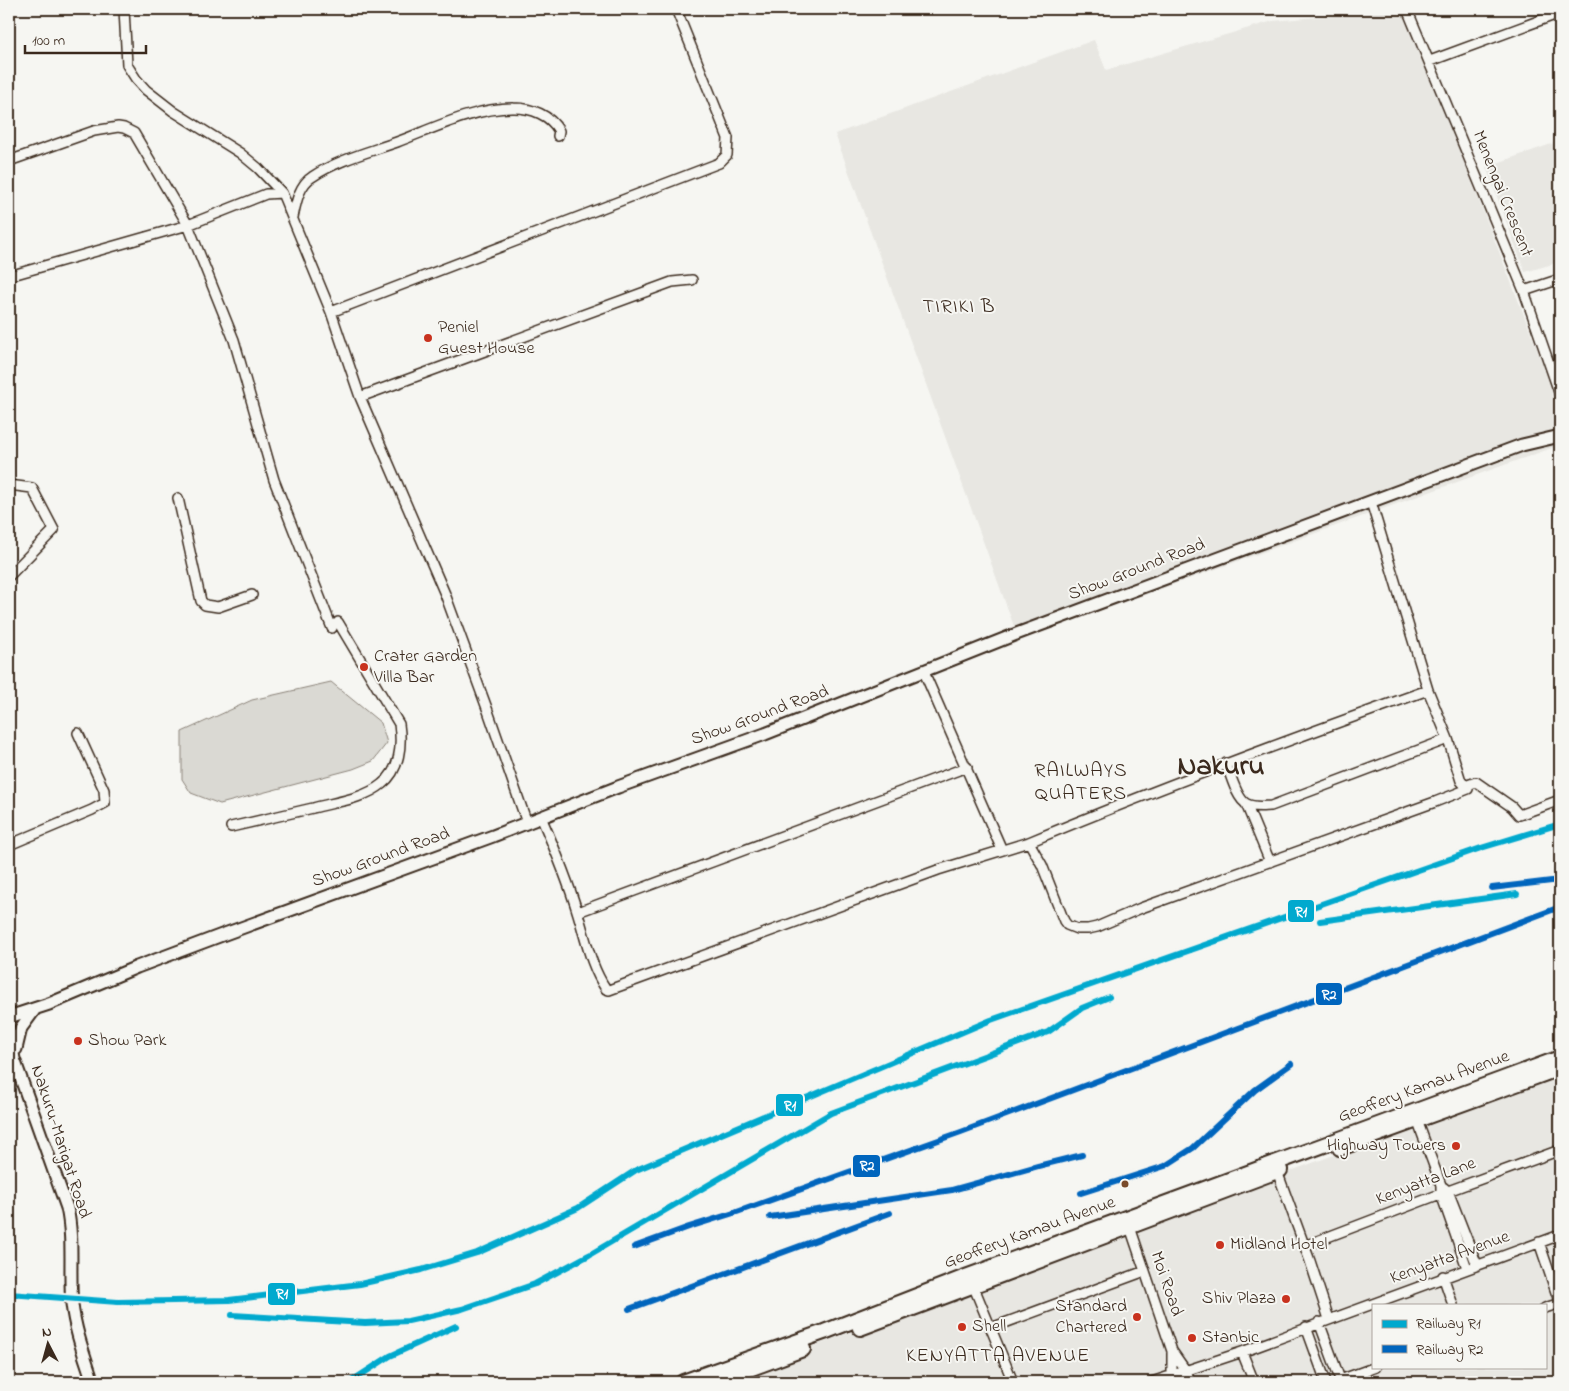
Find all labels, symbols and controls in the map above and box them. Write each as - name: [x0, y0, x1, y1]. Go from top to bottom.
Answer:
- scale bar: [25, 22, 146, 54]
- text: 100 m: [32, 30, 65, 52]
- street label: Menengai Crescent: [1464, 127, 1539, 261]
- district label: TIRIKI B: [923, 293, 995, 322]
- place label: Peniel Guest House: [438, 315, 536, 362]
- marker: Peniel Guest House: [422, 332, 434, 344]
- street label: Show Ground Road: [1065, 532, 1209, 608]
- place label: Crater Garden Villa Bar: [373, 644, 477, 691]
- marker: Crater Garden Villa Bar: [358, 661, 370, 673]
- street label: Show Ground Road: [687, 679, 833, 753]
- district label: Nakuru: [1178, 747, 1264, 788]
- district label: RAILWAYS QUATERS: [1034, 757, 1128, 809]
- street label: Show Ground Road: [308, 821, 454, 895]
- line badge: R1: [1287, 899, 1315, 923]
- text: R1: [1294, 902, 1308, 923]
- line badge: R2: [1315, 982, 1343, 1006]
- text: R2: [1321, 985, 1336, 1006]
- place label: Show Park: [88, 1028, 166, 1054]
- marker: Show Park: [72, 1035, 84, 1047]
- street label: Geoffery Kamau Avenue: [1335, 1044, 1514, 1130]
- street label: Nakuru-Marigat Road: [22, 1062, 97, 1222]
- line badge: R1: [775, 1093, 804, 1117]
- text: R1: [783, 1096, 797, 1117]
- place label: Highway Towers: [1327, 1133, 1446, 1160]
- marker: Highway Towers: [1450, 1140, 1462, 1152]
- street label: Kenyatta Lane: [1372, 1151, 1481, 1213]
- line badge: R2: [852, 1154, 881, 1178]
- text: R2: [859, 1156, 874, 1177]
- unlabelled marker: [1120, 1179, 1130, 1189]
- street label: Geoffery Kamau Avenue: [941, 1190, 1120, 1276]
- street label: Kenyatta Avenue: [1387, 1224, 1514, 1292]
- place label: Midland Hotel: [1230, 1232, 1327, 1258]
- marker: Midland Hotel: [1214, 1239, 1226, 1251]
- street label: Moi Road: [1143, 1248, 1189, 1320]
- line badge: R1: [267, 1282, 296, 1306]
- text: R1: [275, 1284, 289, 1305]
- place label: Shiv Plaza: [1202, 1286, 1276, 1312]
- marker: Shiv Plaza: [1280, 1293, 1292, 1305]
- place label: Standard Chartered: [1055, 1294, 1127, 1341]
- legend: [1372, 1304, 1546, 1368]
- marker: Standard Chartered: [1131, 1311, 1143, 1323]
- text: Railway R1: [1416, 1313, 1481, 1336]
- place label: Shell: [972, 1314, 1006, 1340]
- north arrow: [22, 1318, 72, 1368]
- marker: Shell: [956, 1321, 968, 1333]
- text: N: [41, 1322, 53, 1343]
- place label: Stanbic: [1202, 1325, 1259, 1351]
- marker: Stanbic: [1186, 1332, 1198, 1344]
- text: Railway R2: [1416, 1339, 1484, 1362]
- district label: KENYATTA AVENUE: [906, 1342, 1090, 1371]

